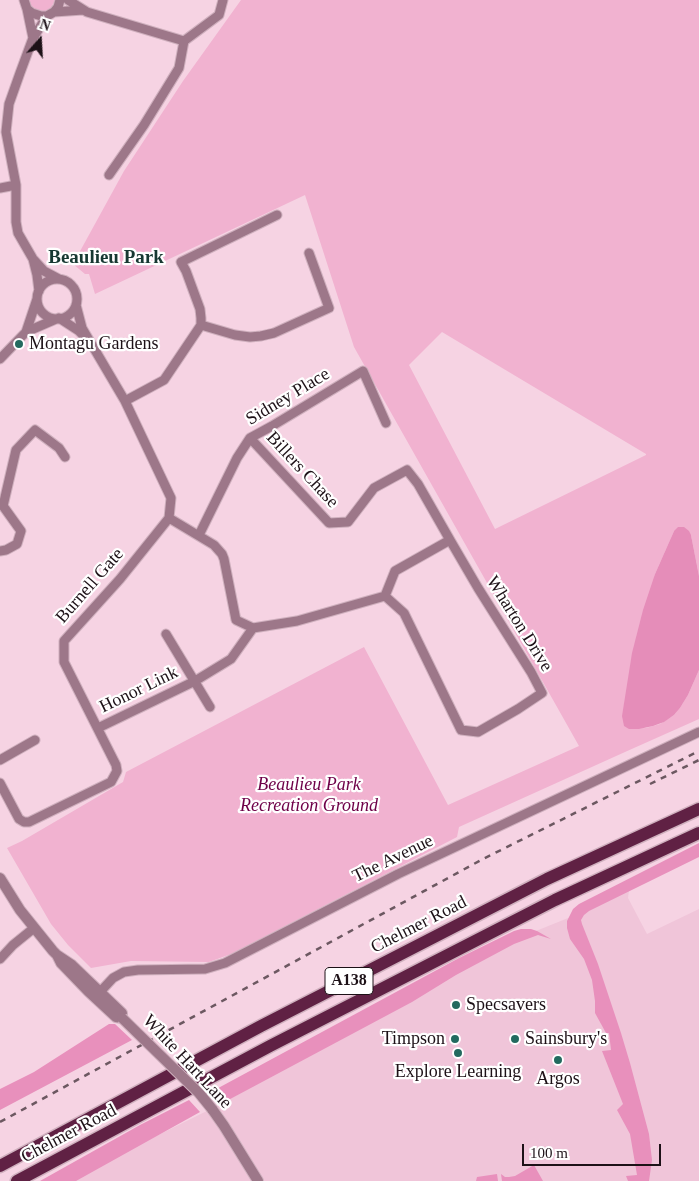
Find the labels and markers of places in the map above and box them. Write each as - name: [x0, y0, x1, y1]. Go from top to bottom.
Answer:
- place label: Montagu Gardens: [29, 333, 158, 355]
- marker: Montagu Gardens: [13, 338, 25, 350]
- place label: Specsavers: [466, 994, 546, 1016]
- marker: Specsavers: [450, 999, 462, 1011]
- place label: Timpson: [382, 1028, 445, 1050]
- place label: Sainsbury's: [525, 1028, 607, 1050]
- marker: Timpson: [449, 1033, 461, 1045]
- marker: Sainsbury's: [509, 1033, 521, 1045]
- marker: Explore Learning: [452, 1047, 464, 1059]
- marker: Argos: [552, 1054, 564, 1066]
- place label: Explore Learning: [395, 1061, 521, 1083]
- place label: Argos: [536, 1068, 580, 1090]

